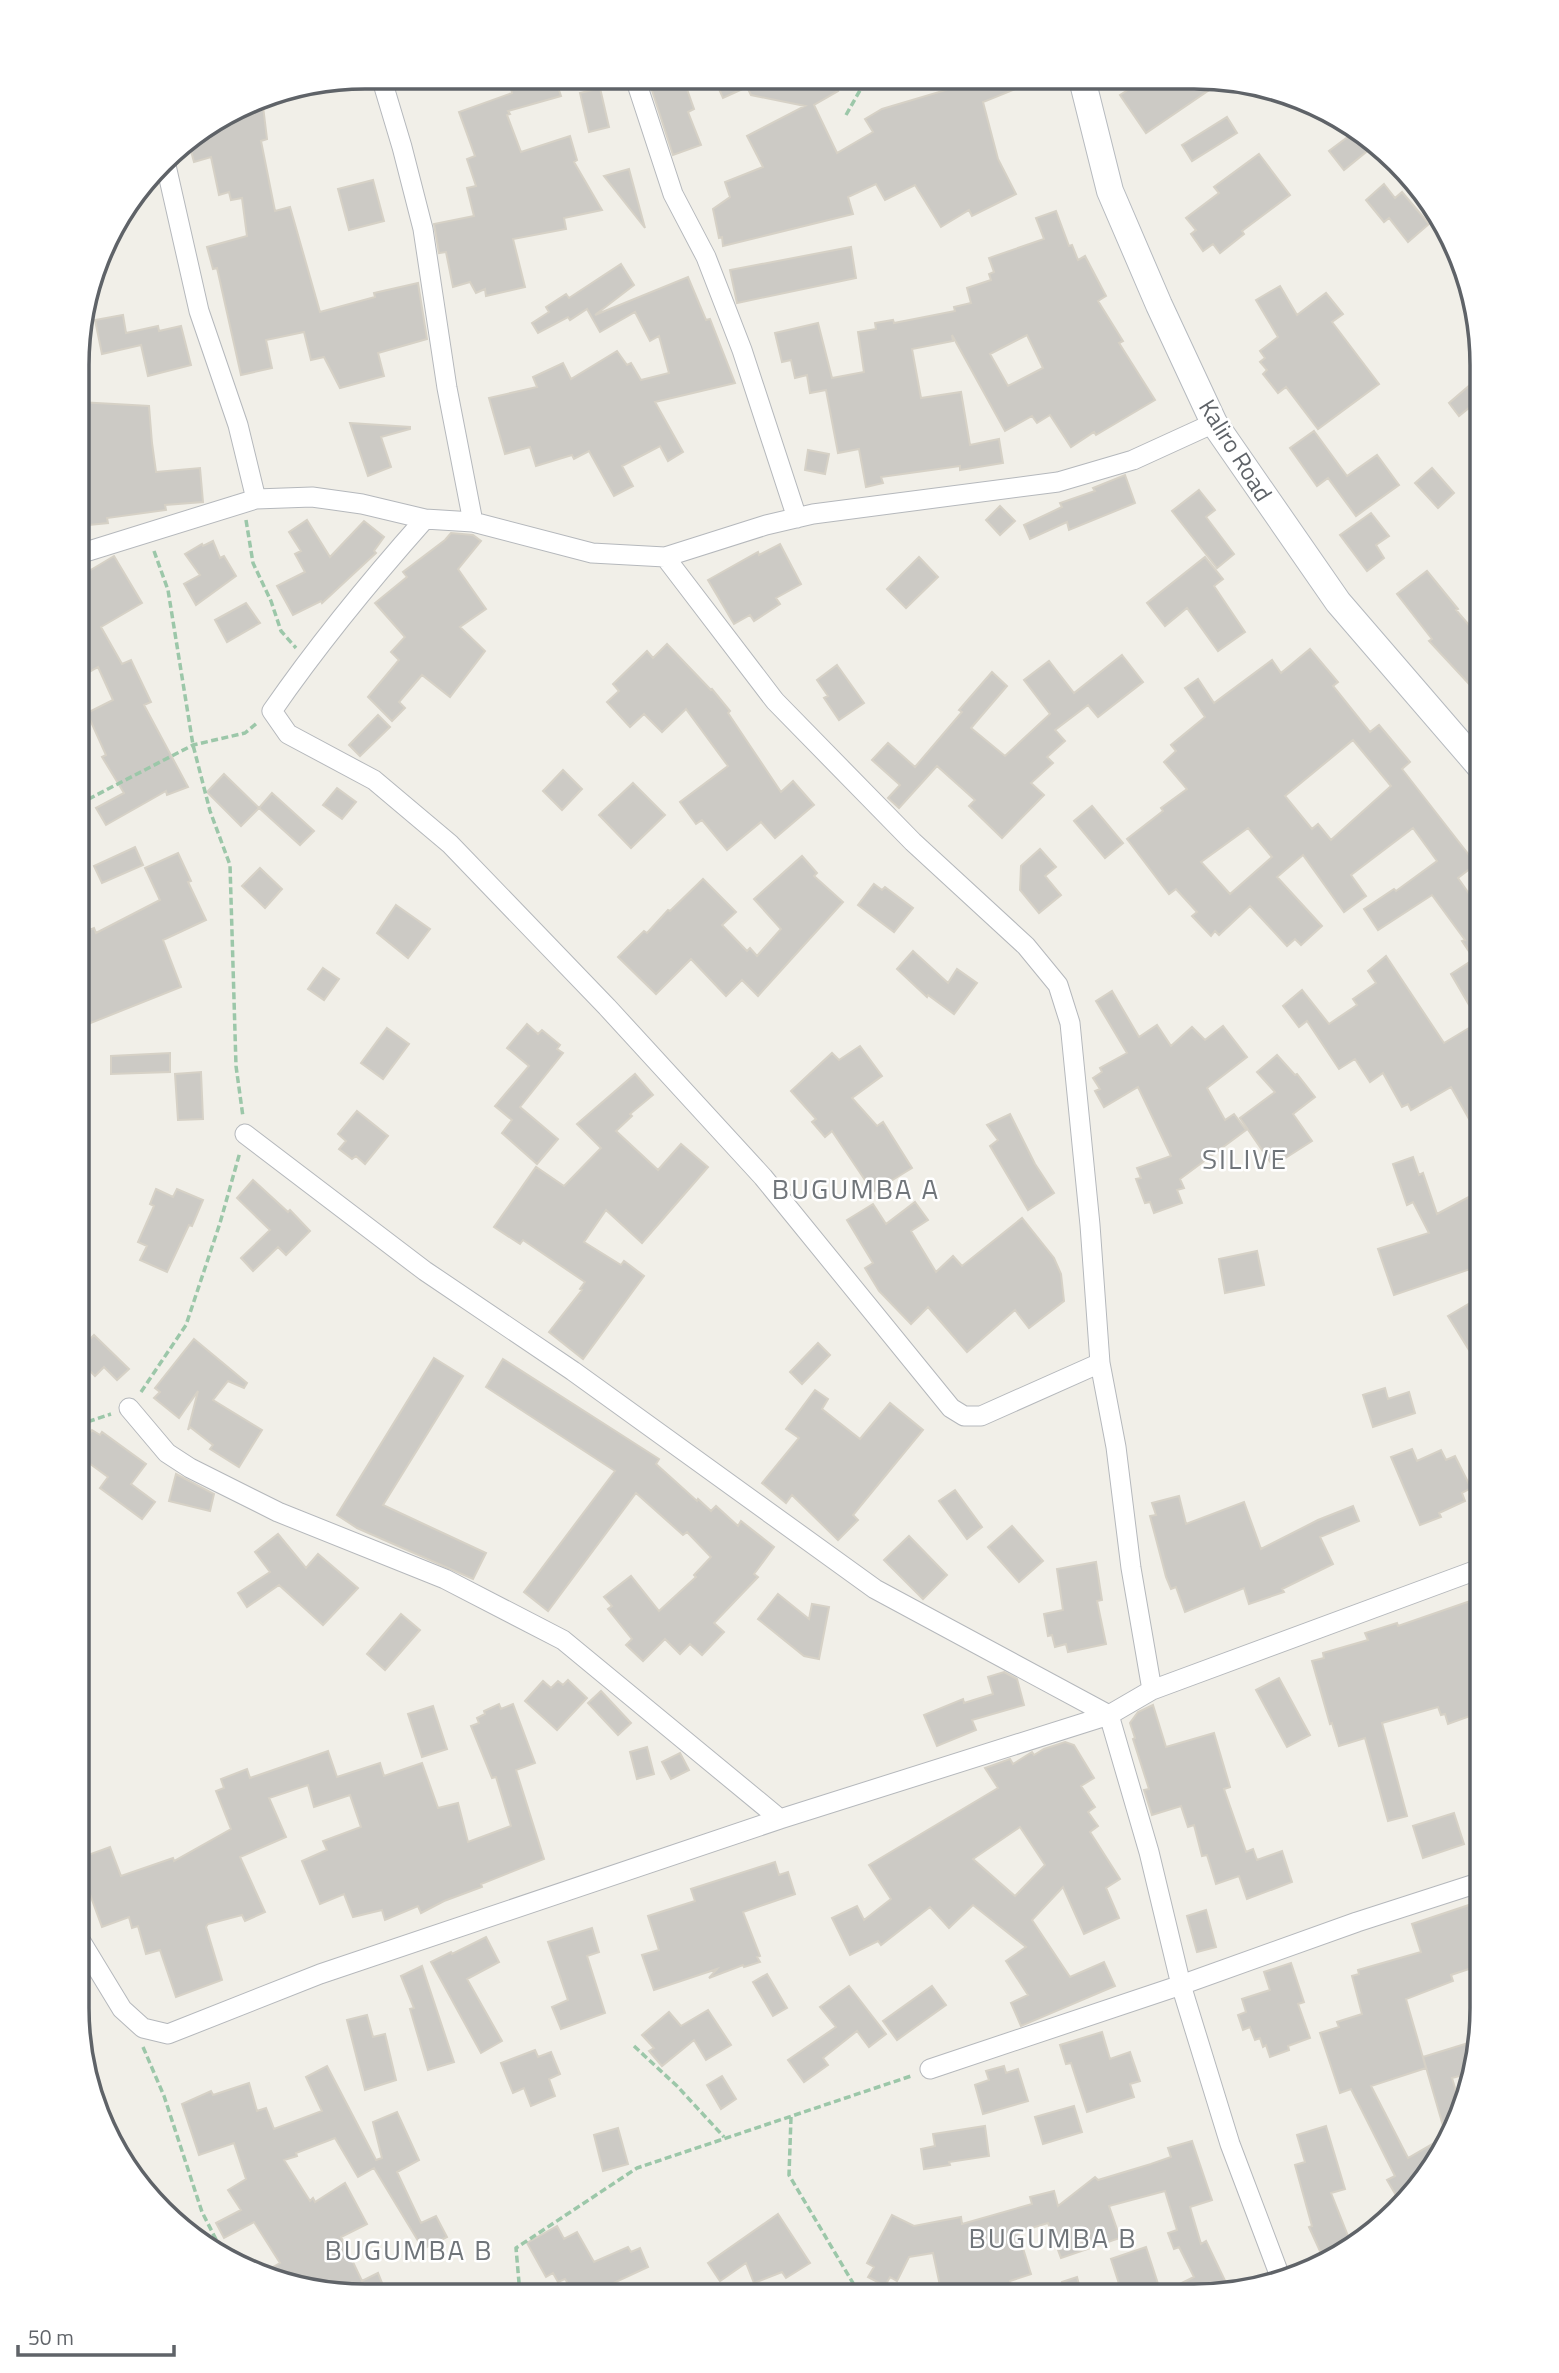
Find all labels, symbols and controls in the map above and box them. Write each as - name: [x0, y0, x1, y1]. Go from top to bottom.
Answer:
- street label: Kaliro Road: [1190, 392, 1282, 508]
- district label: SILIVE: [1202, 1137, 1288, 1180]
- district label: BUGUMBA A: [772, 1167, 940, 1210]
- district label: BUGUMBA B: [968, 2216, 1138, 2259]
- district label: BUGUMBA B: [324, 2228, 494, 2271]
- scale bar: [18, 2314, 173, 2358]
- text: 50 m: [28, 2321, 74, 2353]

